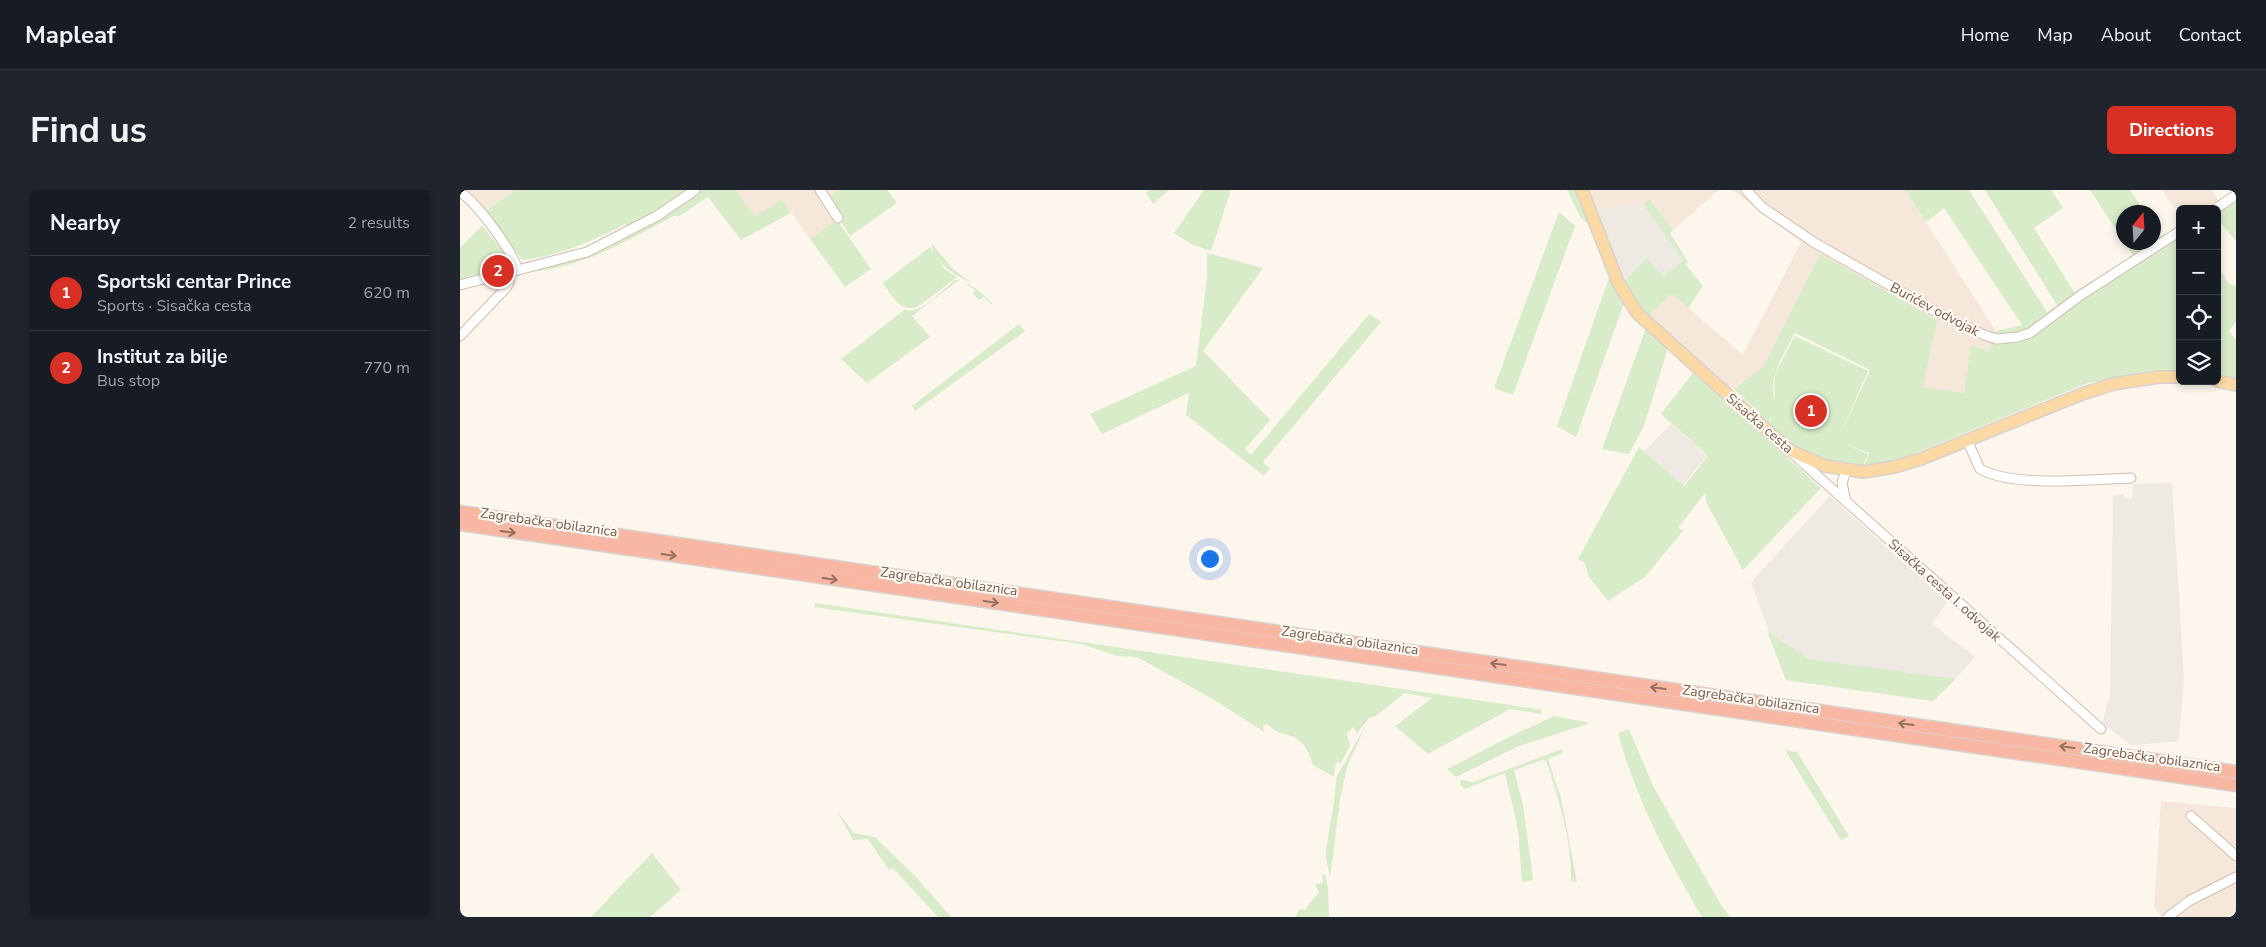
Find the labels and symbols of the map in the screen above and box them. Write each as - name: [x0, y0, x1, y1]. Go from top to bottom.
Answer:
- north arrow: [2116, 205, 2161, 250]
- pin: 2: [482, 252, 514, 290]
- street label: Burićev odvojak: [1887, 278, 1984, 341]
- street label: Sisačka cesta: [1722, 389, 1797, 458]
- pin: 1: [1795, 392, 1827, 430]
- street label: Zagrebačka obilaznica: [479, 503, 619, 542]
- one-way arrow: [500, 527, 516, 537]
- street label: Sisačka cesta I. odvojak: [1884, 535, 2006, 647]
- your location: [1197, 546, 1223, 572]
- one-way arrow: [661, 550, 677, 560]
- street label: Zagrebačka obilaznica: [879, 562, 1019, 601]
- one-way arrow: [821, 574, 837, 584]
- one-way arrow: [982, 597, 998, 607]
- street label: Zagrebačka obilaznica: [1280, 621, 1420, 660]
- one-way arrow: [1490, 659, 1506, 669]
- street label: Zagrebačka obilaznica: [1681, 680, 1821, 719]
- one-way arrow: [1651, 682, 1667, 692]
- one-way arrow: [1898, 719, 1914, 729]
- street label: Zagrebačka obilaznica: [2082, 738, 2222, 777]
- one-way arrow: [2059, 742, 2075, 752]

